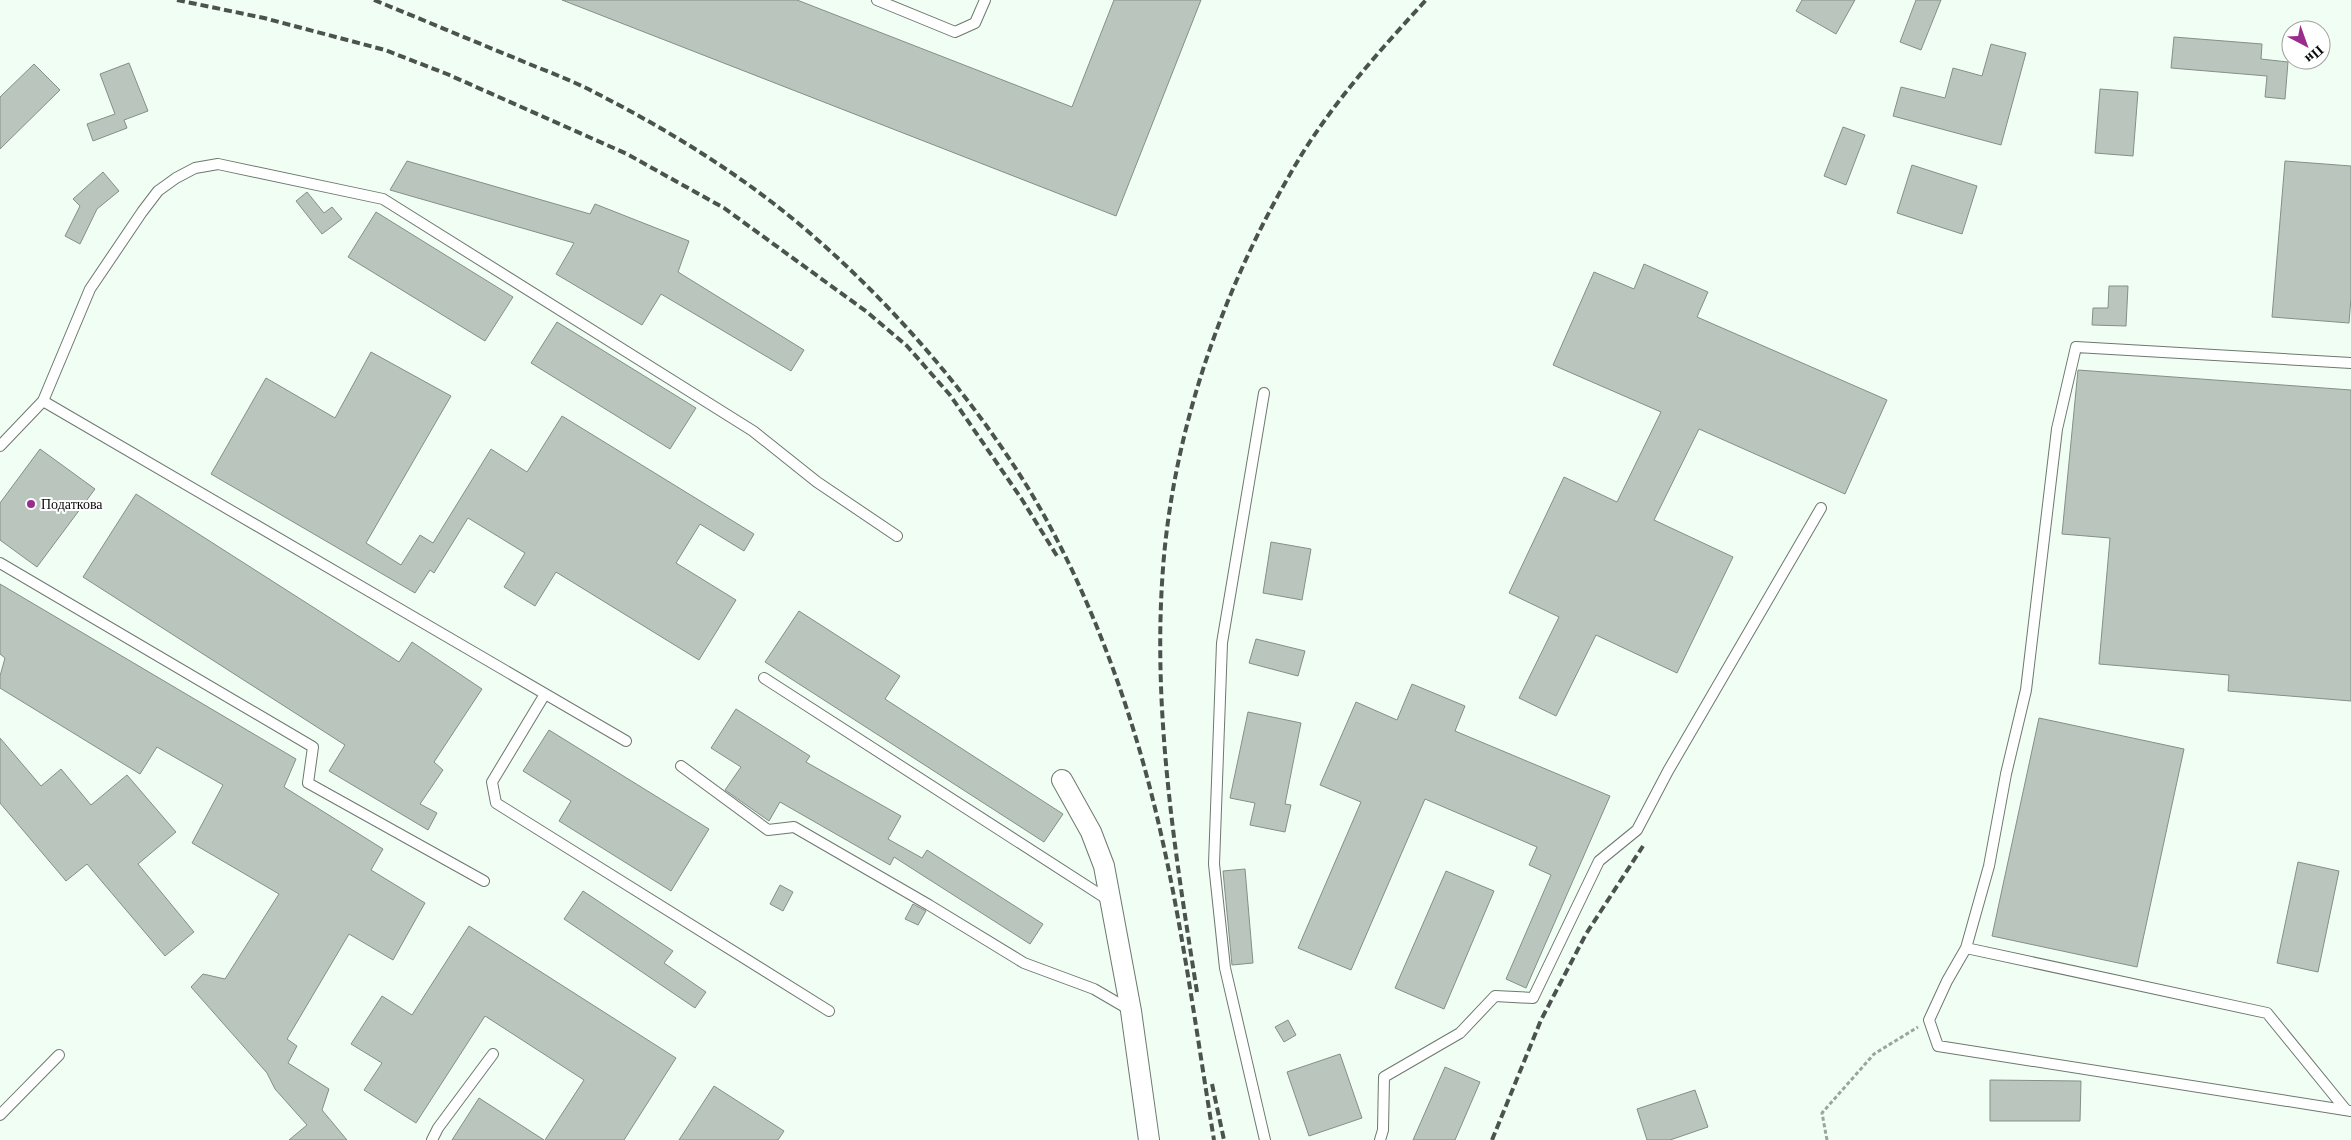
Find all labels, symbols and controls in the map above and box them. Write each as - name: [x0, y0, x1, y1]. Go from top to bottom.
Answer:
- north arrow: [2281, 20, 2331, 70]
- text: Пн: [2302, 43, 2327, 67]
- place label: Податкова: [41, 496, 103, 512]
- marker: Податкова: [25, 498, 37, 510]

